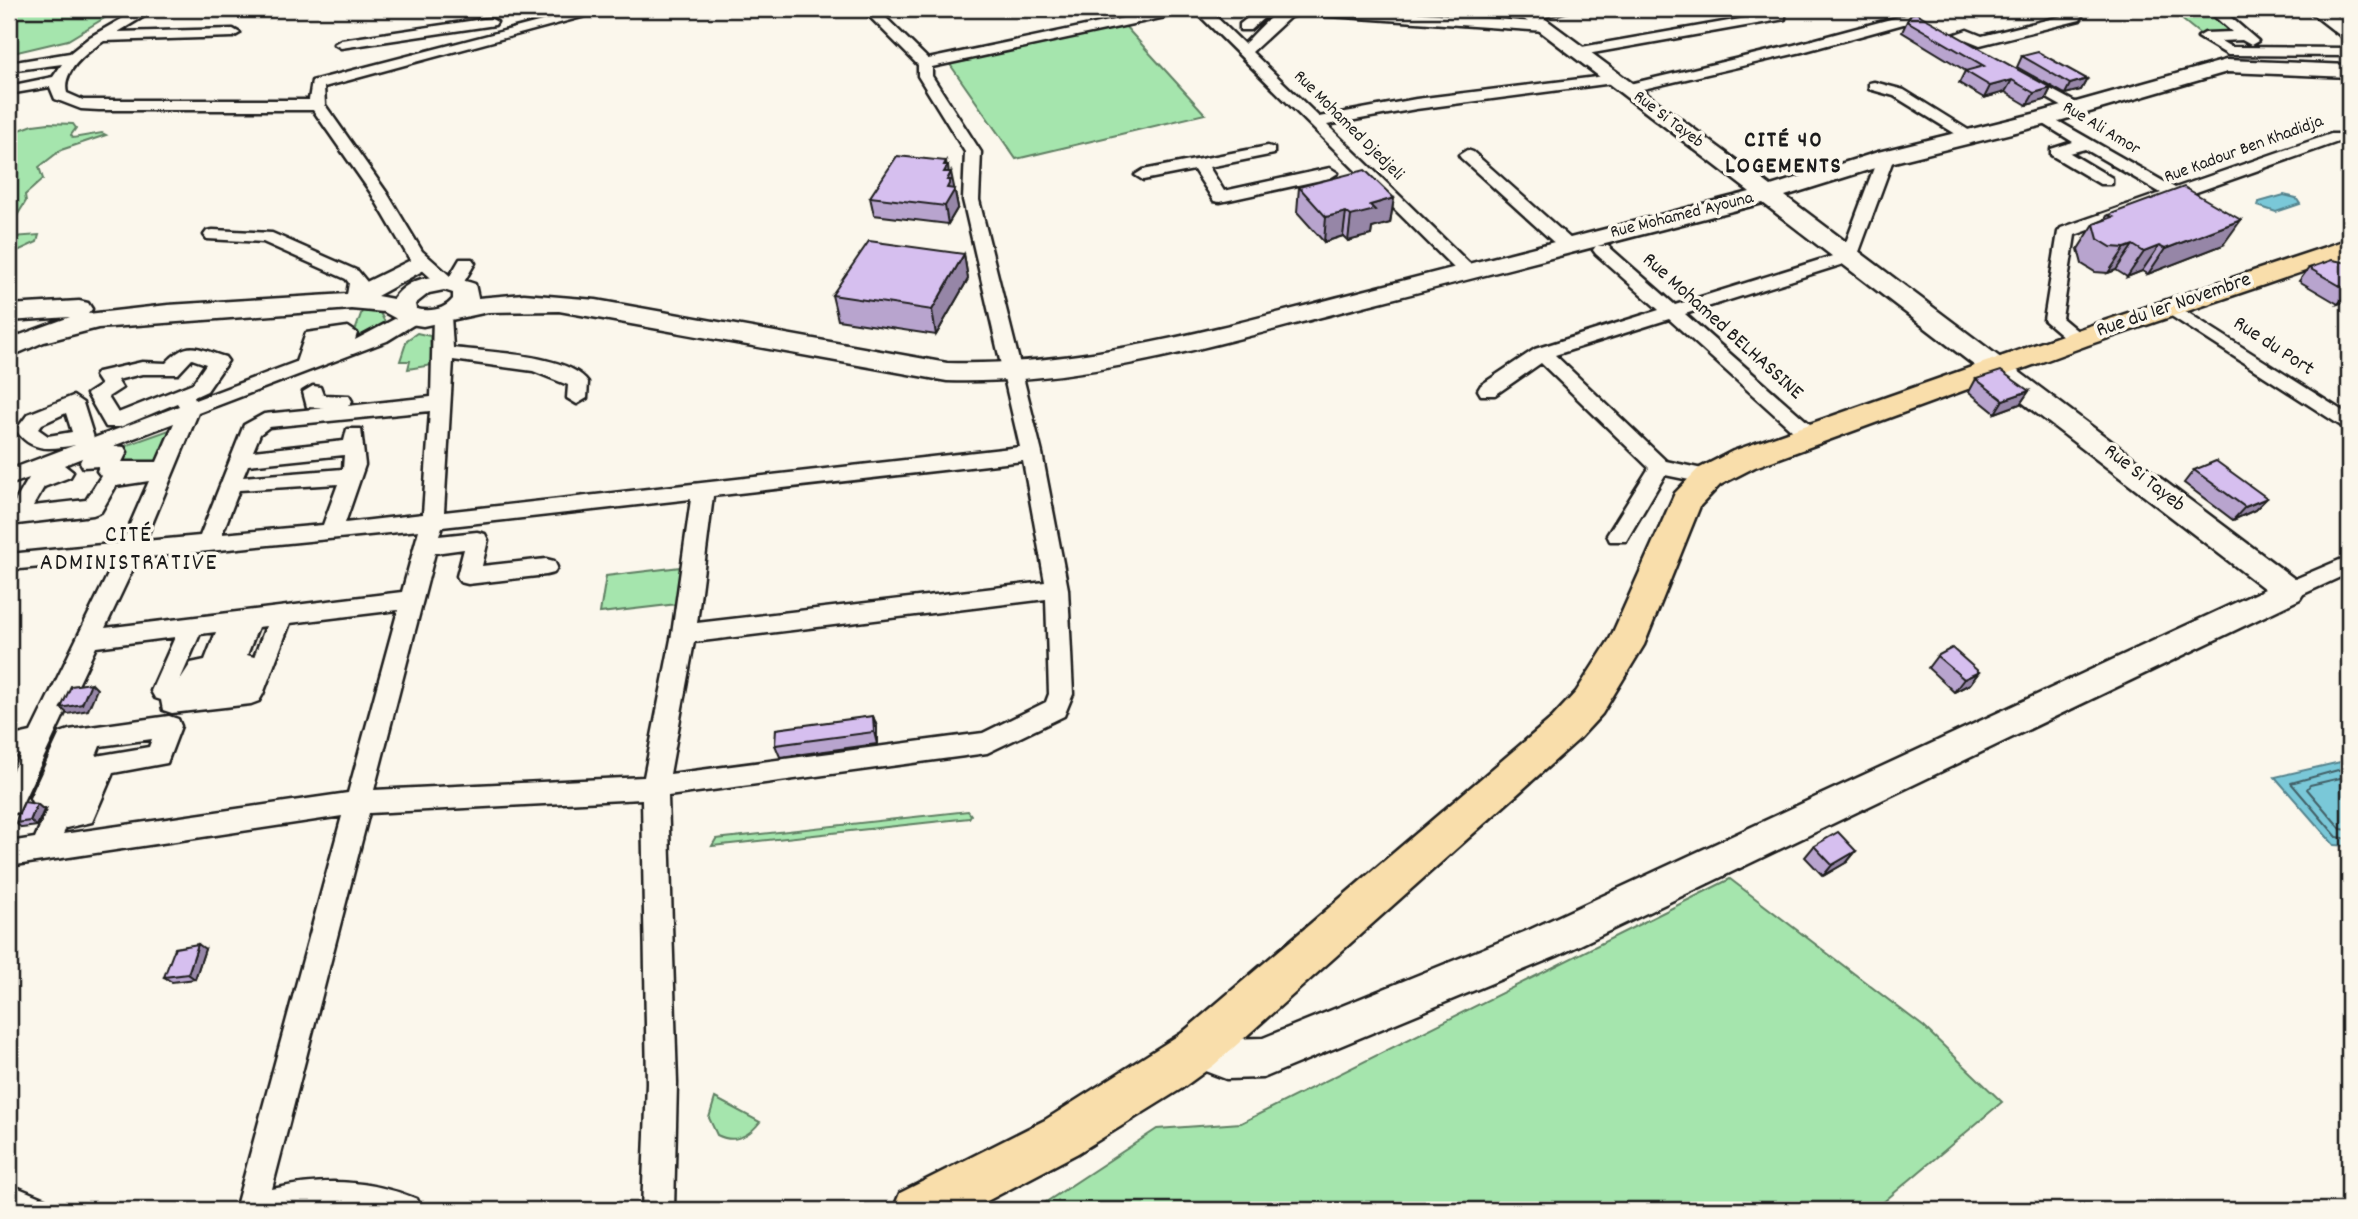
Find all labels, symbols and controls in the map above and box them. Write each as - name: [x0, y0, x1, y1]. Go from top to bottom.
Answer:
- street label: Rue Mohamed Djedjeli: [1287, 65, 1409, 187]
- street label: Rue Si Tayeb: [1628, 85, 1709, 155]
- street label: Rue Ali Amor: [2057, 96, 2145, 162]
- street label: Rue Kadour Ben Khadidja: [2161, 109, 2328, 190]
- district label: CITÉ 40 LOGEMENTS: [1725, 125, 1843, 184]
- street label: Rue Mohamed Ayouna: [1608, 186, 1757, 246]
- street label: Rue Mohamed BELHASSINE: [1635, 246, 1810, 408]
- street label: Rue du 1er Novembre: [2093, 265, 2255, 347]
- street label: Rue du Port: [2226, 310, 2320, 385]
- street label: Rue Si Tayeb: [2097, 438, 2191, 520]
- district label: CITÉ ADMINISTRATIVE: [40, 519, 218, 581]

